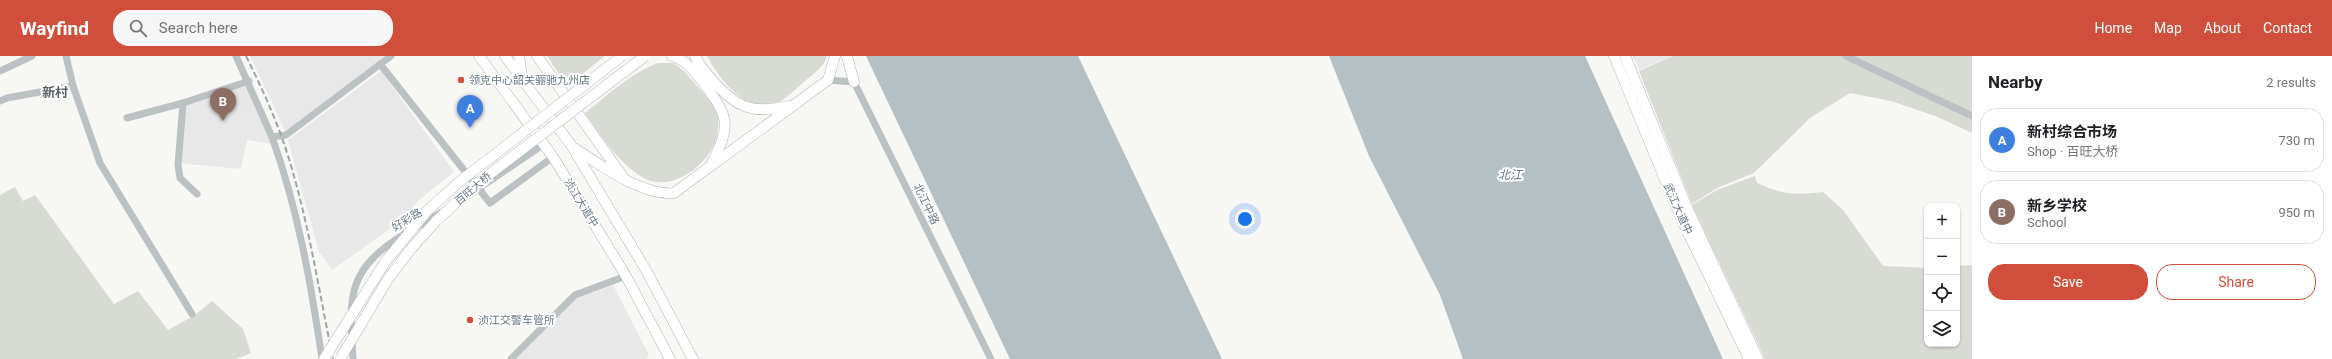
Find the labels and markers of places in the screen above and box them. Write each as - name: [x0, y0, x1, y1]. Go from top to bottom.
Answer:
- place label: 领克中心韶关骊驰九州店: [469, 74, 590, 87]
- marker: 领克中心韶关骊驰九州店: [456, 75, 466, 85]
- pin: B: [210, 88, 236, 121]
- pin: A: [457, 95, 483, 128]
- place label: 浈江交警车管所: [478, 314, 555, 327]
- marker: 浈江交警车管所: [465, 315, 475, 325]

